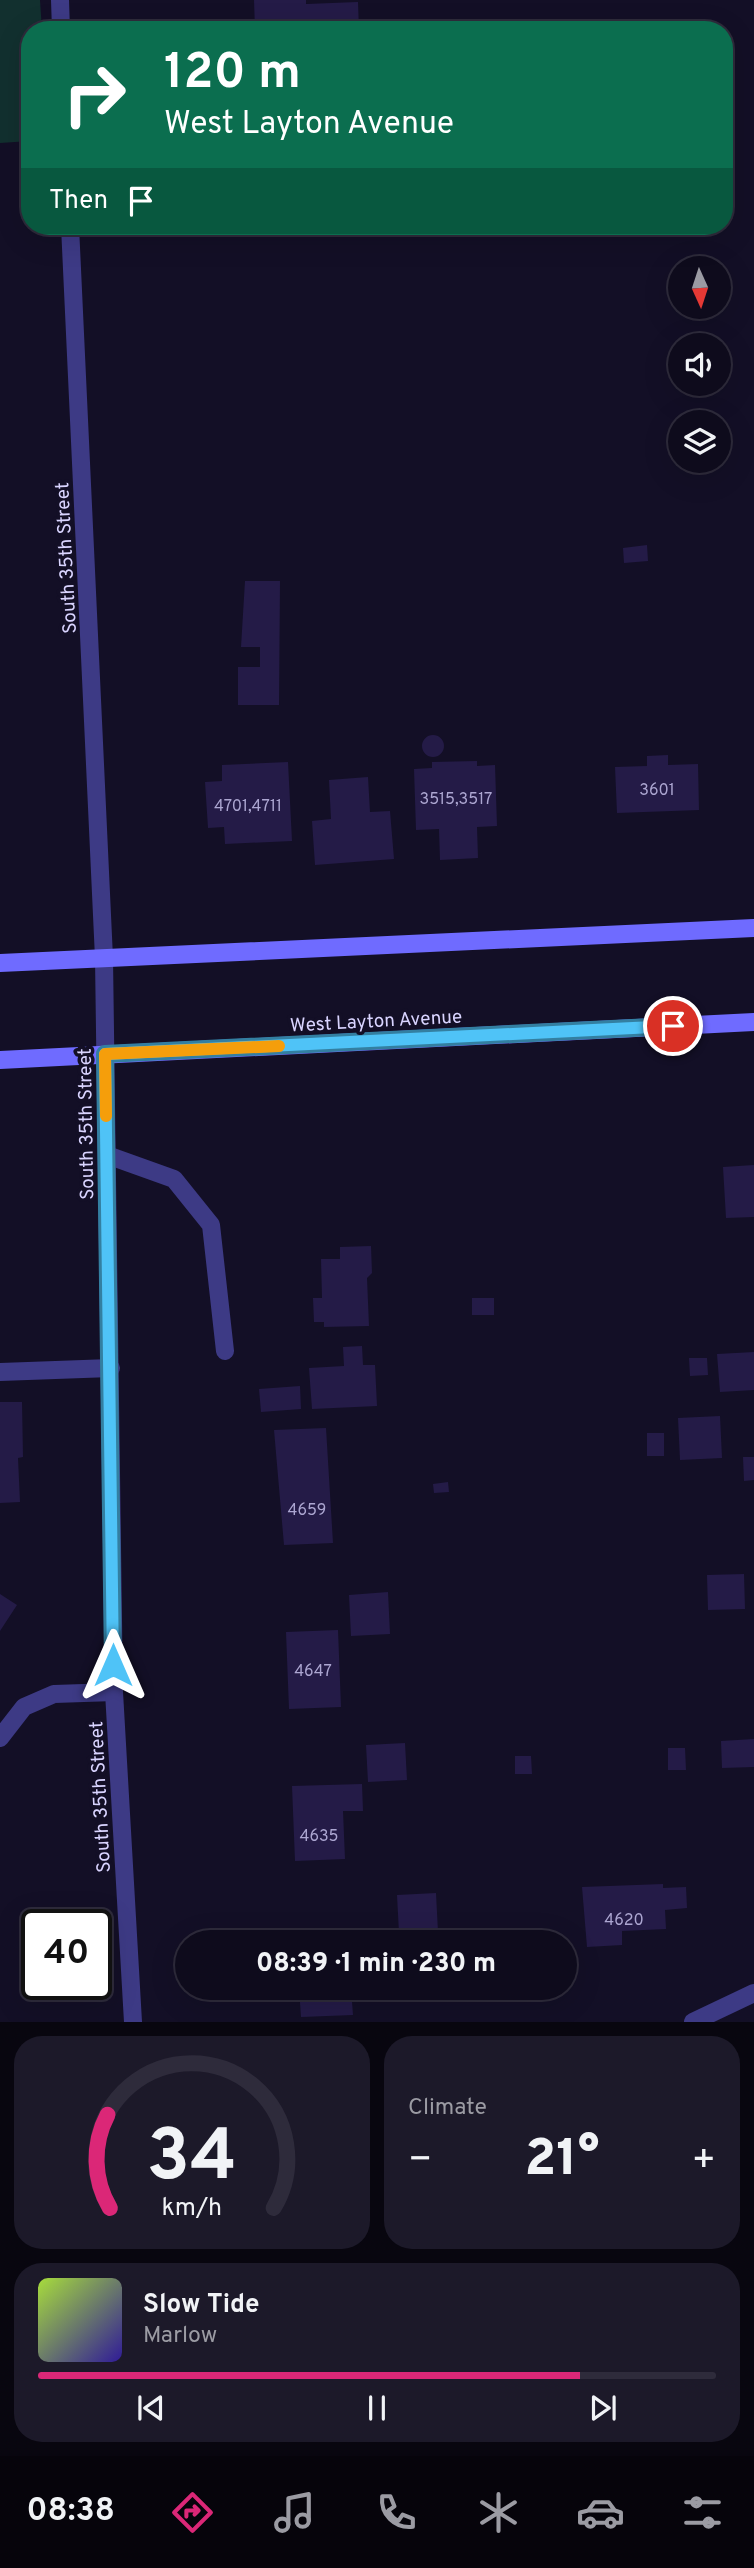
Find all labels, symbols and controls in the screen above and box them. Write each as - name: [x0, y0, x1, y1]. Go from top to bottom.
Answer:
- text: 120 m: [164, 44, 301, 106]
- icon: right: [49, 49, 140, 140]
- text: West Layton Avenue: [164, 105, 454, 145]
- icon: arrive: [122, 182, 160, 220]
- text: Then: [49, 185, 108, 218]
- north arrow: [668, 256, 732, 318]
- map controls: [668, 256, 731, 473]
- button: sound: [668, 333, 731, 396]
- button: layers: [668, 410, 731, 473]
- street label: South 35th Street: [51, 481, 83, 634]
- house number: 3601: [639, 781, 675, 801]
- house number: 3515,3517: [420, 790, 492, 810]
- house number: 4701,4711: [214, 797, 282, 817]
- pin: [643, 996, 703, 1056]
- street label: West Layton Avenue: [289, 1006, 463, 1038]
- icon: arrive: [654, 1007, 692, 1045]
- street label: South 35th Street: [74, 1048, 100, 1200]
- house number: 4659: [288, 1501, 326, 1521]
- position arrow: [76, 1628, 150, 1702]
- house number: 4647: [294, 1662, 332, 1682]
- street label: South 35th Street: [85, 1720, 117, 1873]
- house number: 4635: [299, 1827, 339, 1847]
- speed limit sign: 40: [21, 1909, 112, 2000]
- house number: 4620: [604, 1911, 644, 1931]
- text: 08:39 · 1 min · 230 m: [256, 1948, 496, 1981]
- text: Climate: [408, 2094, 487, 2123]
- text: 34: [147, 2115, 237, 2207]
- text: 21°: [525, 2128, 599, 2194]
- text: −: [408, 2137, 433, 2186]
- text: +: [691, 2137, 716, 2186]
- text: km/h: [162, 2193, 222, 2225]
- text: Slow Tide: [143, 2289, 260, 2322]
- text: Marlow: [143, 2322, 217, 2351]
- icon: previous: [132, 2389, 170, 2427]
- icon: pause: [358, 2389, 396, 2427]
- icon: next: [584, 2389, 622, 2427]
- icon: directions: [168, 2488, 217, 2537]
- icon: music: [270, 2488, 319, 2537]
- icon: phone: [372, 2488, 421, 2537]
- icon: climate: [474, 2488, 523, 2537]
- icon: car: [576, 2488, 625, 2537]
- icon: filters: [678, 2488, 727, 2537]
- text: 08:38: [27, 2492, 115, 2532]

